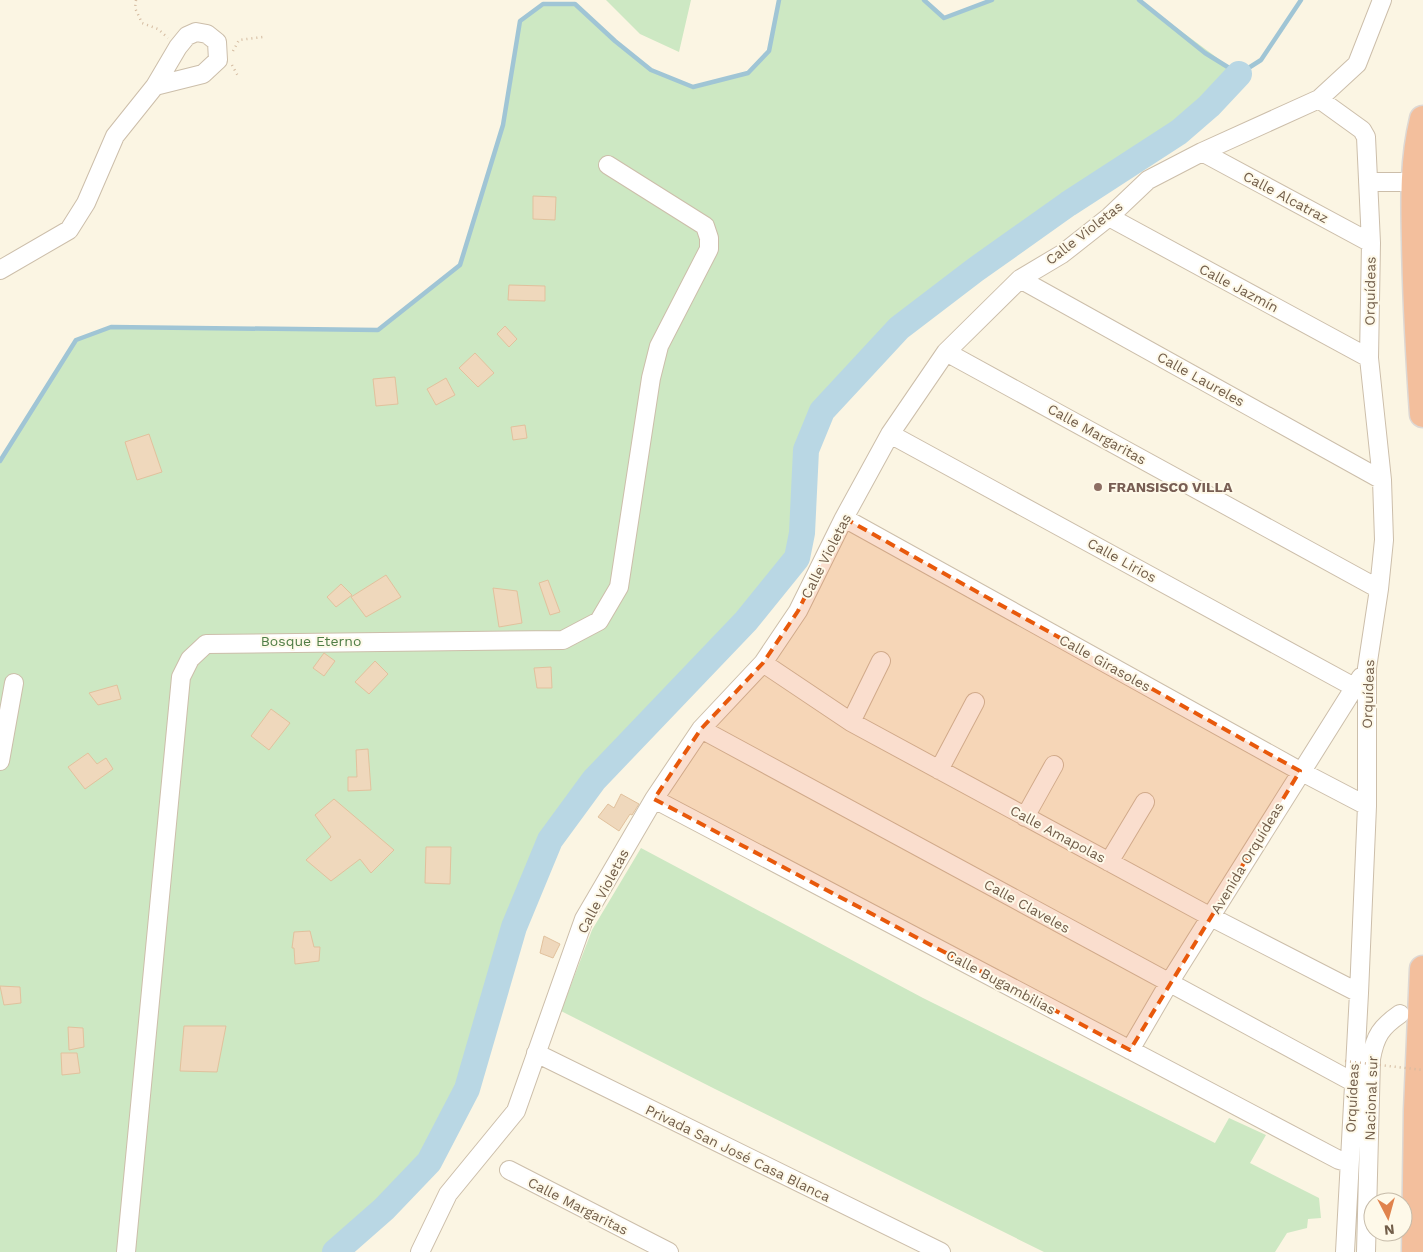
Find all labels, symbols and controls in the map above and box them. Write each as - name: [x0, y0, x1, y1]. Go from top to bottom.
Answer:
- street label: Calle Alcatraz: [1241, 168, 1331, 226]
- street label: Calle Violetas: [1042, 198, 1126, 268]
- street label: Orquídeas: [1361, 256, 1379, 326]
- street label: Calle Jazmín: [1197, 260, 1281, 316]
- street label: Calle Laureles: [1155, 348, 1247, 410]
- street label: Calle Margaritas: [1045, 400, 1149, 468]
- place label: FRANSISCO VILLA: [1108, 479, 1233, 495]
- marker: FRANSISCO VILLA: [1092, 481, 1104, 493]
- street label: Calle Violetas: [798, 511, 854, 601]
- street label: Calle Lirios: [1085, 535, 1159, 585]
- street label: Calle Girasoles: [1057, 631, 1153, 695]
- park label: Bosque Eterno: [261, 633, 361, 649]
- street label: Orquídeas: [1359, 659, 1377, 729]
- street label: Avenida Orquídeas: [1207, 800, 1287, 916]
- street label: Calle Amapolas: [1008, 802, 1108, 866]
- street label: Calle Violetas: [574, 846, 632, 936]
- street label: Calle Claveles: [981, 876, 1073, 936]
- street label: Calle Bugambilias: [944, 946, 1058, 1018]
- street label: Nacional sur: [1362, 1055, 1380, 1141]
- street label: Orquídeas: [1342, 1063, 1362, 1133]
- street label: Privada San José Casa Blanca: [643, 1101, 833, 1205]
- street label: Calle Margaritas: [525, 1174, 631, 1238]
- north arrow: [1363, 1192, 1413, 1242]
- text: N: [1383, 1221, 1395, 1238]

